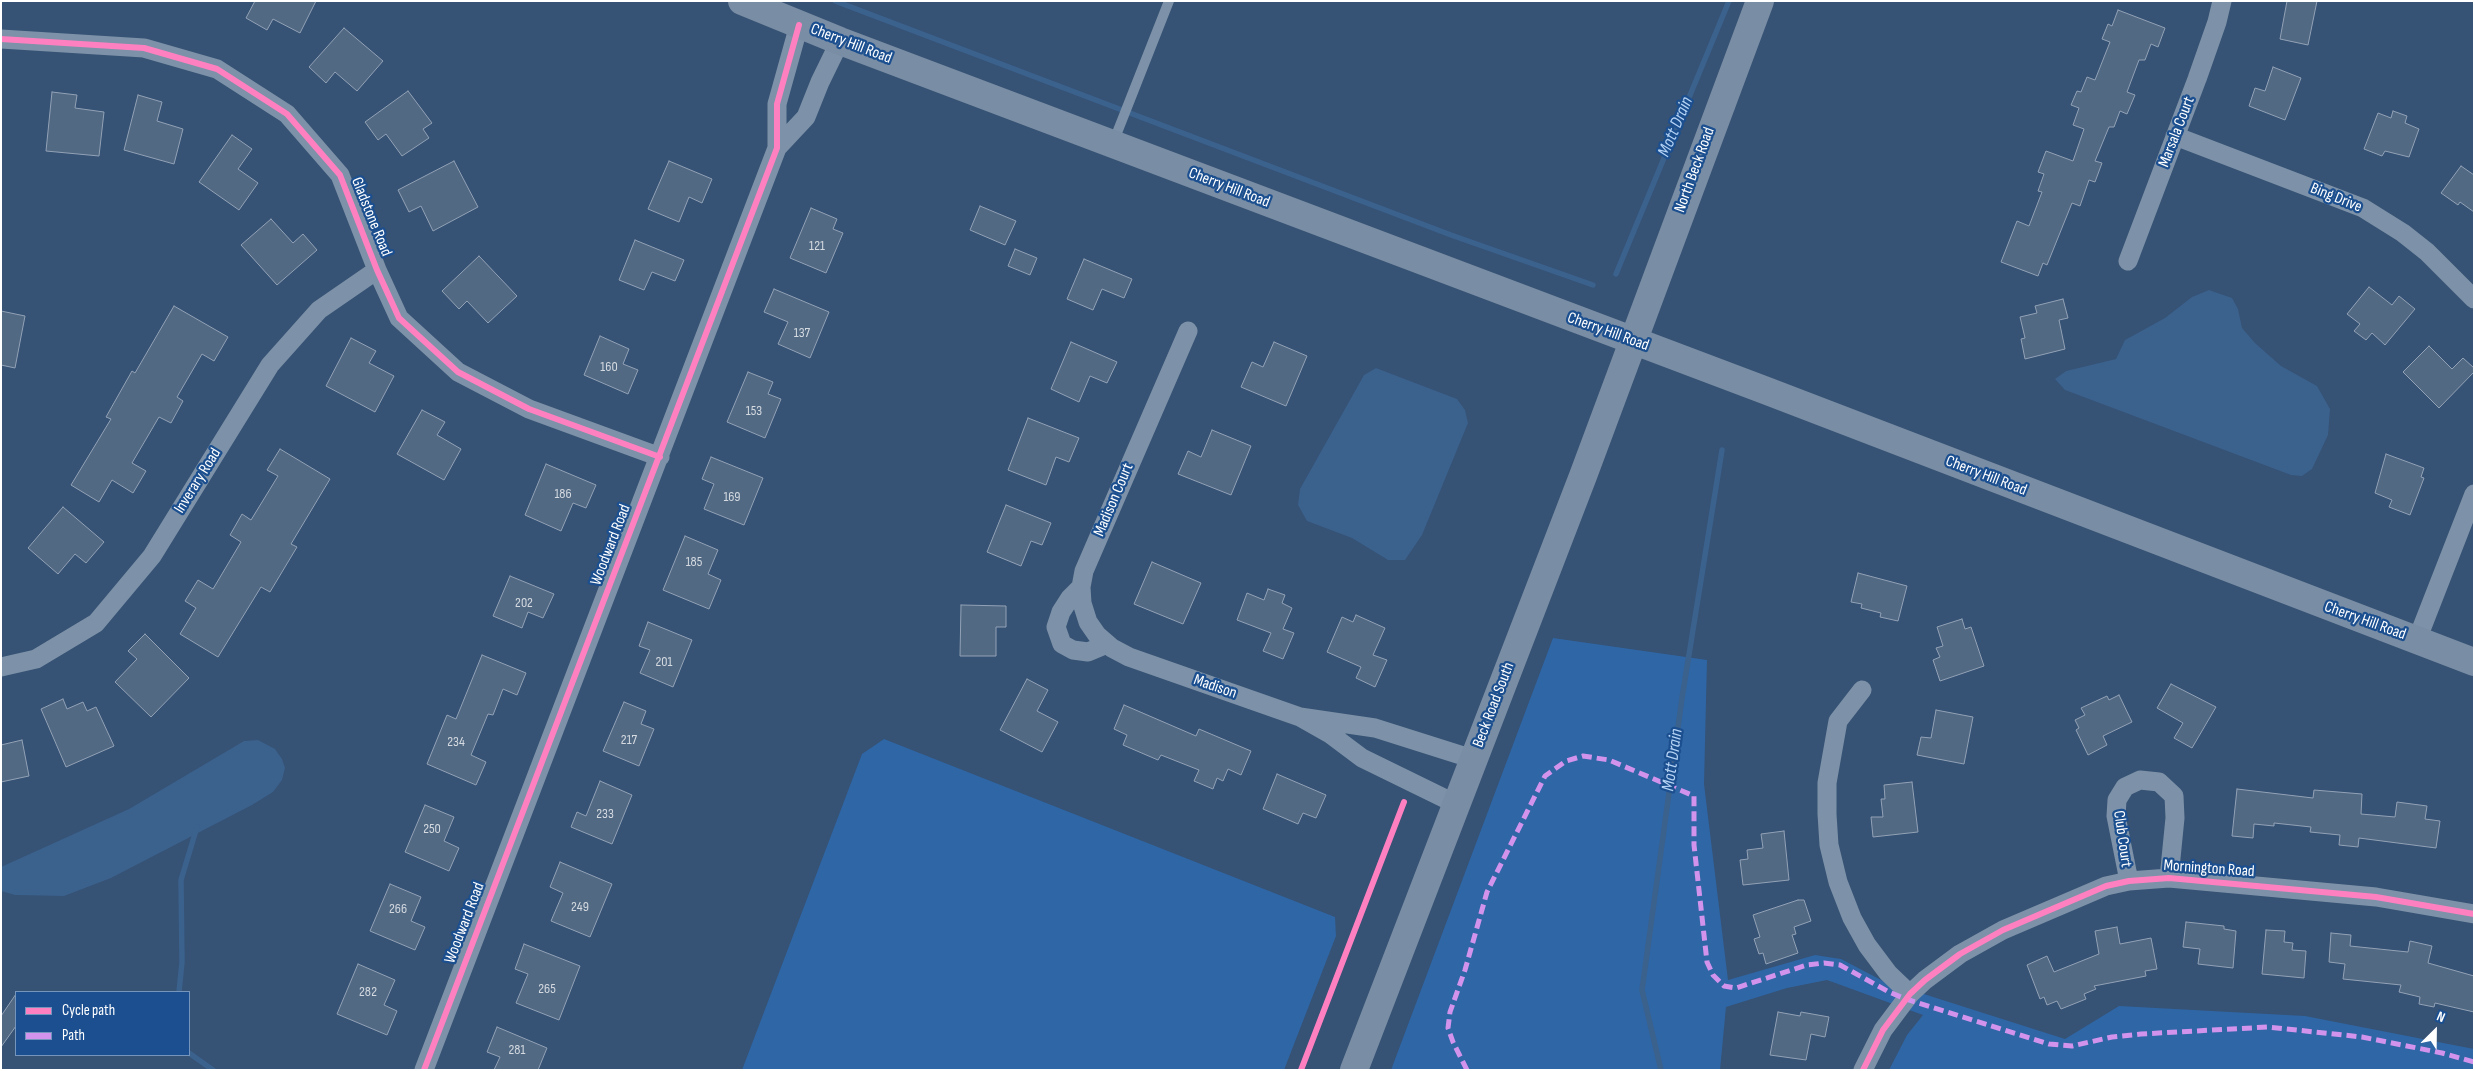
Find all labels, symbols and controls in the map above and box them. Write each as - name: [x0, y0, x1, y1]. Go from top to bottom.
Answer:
- street label: Cherry Hill Road: [808, 20, 894, 68]
- water label: Mott Drain: [1654, 94, 1698, 160]
- street label: Marsala Court: [2155, 94, 2199, 170]
- street label: North Beck Road: [1671, 125, 1719, 215]
- street label: Cherry Hill Road: [1186, 164, 1272, 212]
- street label: Gladstone Road: [346, 175, 396, 259]
- street label: Bing Drive: [2307, 179, 2365, 217]
- house number: 121: [809, 238, 825, 254]
- street label: Cherry Hill Road: [1565, 308, 1651, 356]
- house number: 137: [794, 325, 810, 341]
- house number: 160: [600, 359, 618, 375]
- house number: 153: [746, 403, 762, 419]
- street label: Inverary Road: [170, 445, 226, 517]
- street label: Cherry Hill Road: [1943, 452, 2029, 500]
- street label: Madison Court: [1090, 460, 1138, 540]
- house number: 186: [554, 486, 572, 502]
- house number: 169: [723, 489, 741, 505]
- street label: Woodward Road: [587, 502, 635, 588]
- house number: 185: [686, 554, 702, 570]
- house number: 202: [515, 595, 533, 611]
- street label: Cherry Hill Road: [2322, 597, 2408, 645]
- house number: 201: [656, 654, 672, 670]
- street label: Beck Road South: [1469, 660, 1519, 750]
- street label: Madison: [1191, 671, 1239, 703]
- water label: Mott Drain: [1658, 727, 1688, 793]
- house number: 217: [621, 732, 637, 748]
- house number: 234: [447, 734, 465, 750]
- house number: 233: [596, 806, 614, 822]
- street label: Club Court: [2109, 809, 2135, 869]
- house number: 250: [423, 821, 441, 837]
- street label: Mornington Road: [2163, 856, 2255, 882]
- street label: Woodward Road: [441, 880, 489, 966]
- house number: 249: [571, 899, 589, 915]
- house number: 266: [389, 901, 407, 917]
- house number: 265: [538, 981, 556, 997]
- house number: 282: [359, 984, 377, 1000]
- legend: [15, 991, 190, 1056]
- text: Cycle path: [62, 1001, 115, 1020]
- north arrow: [2410, 1006, 2460, 1056]
- text: N: [2434, 1007, 2448, 1026]
- text: Path: [62, 1026, 85, 1045]
- house number: 281: [509, 1042, 525, 1058]

